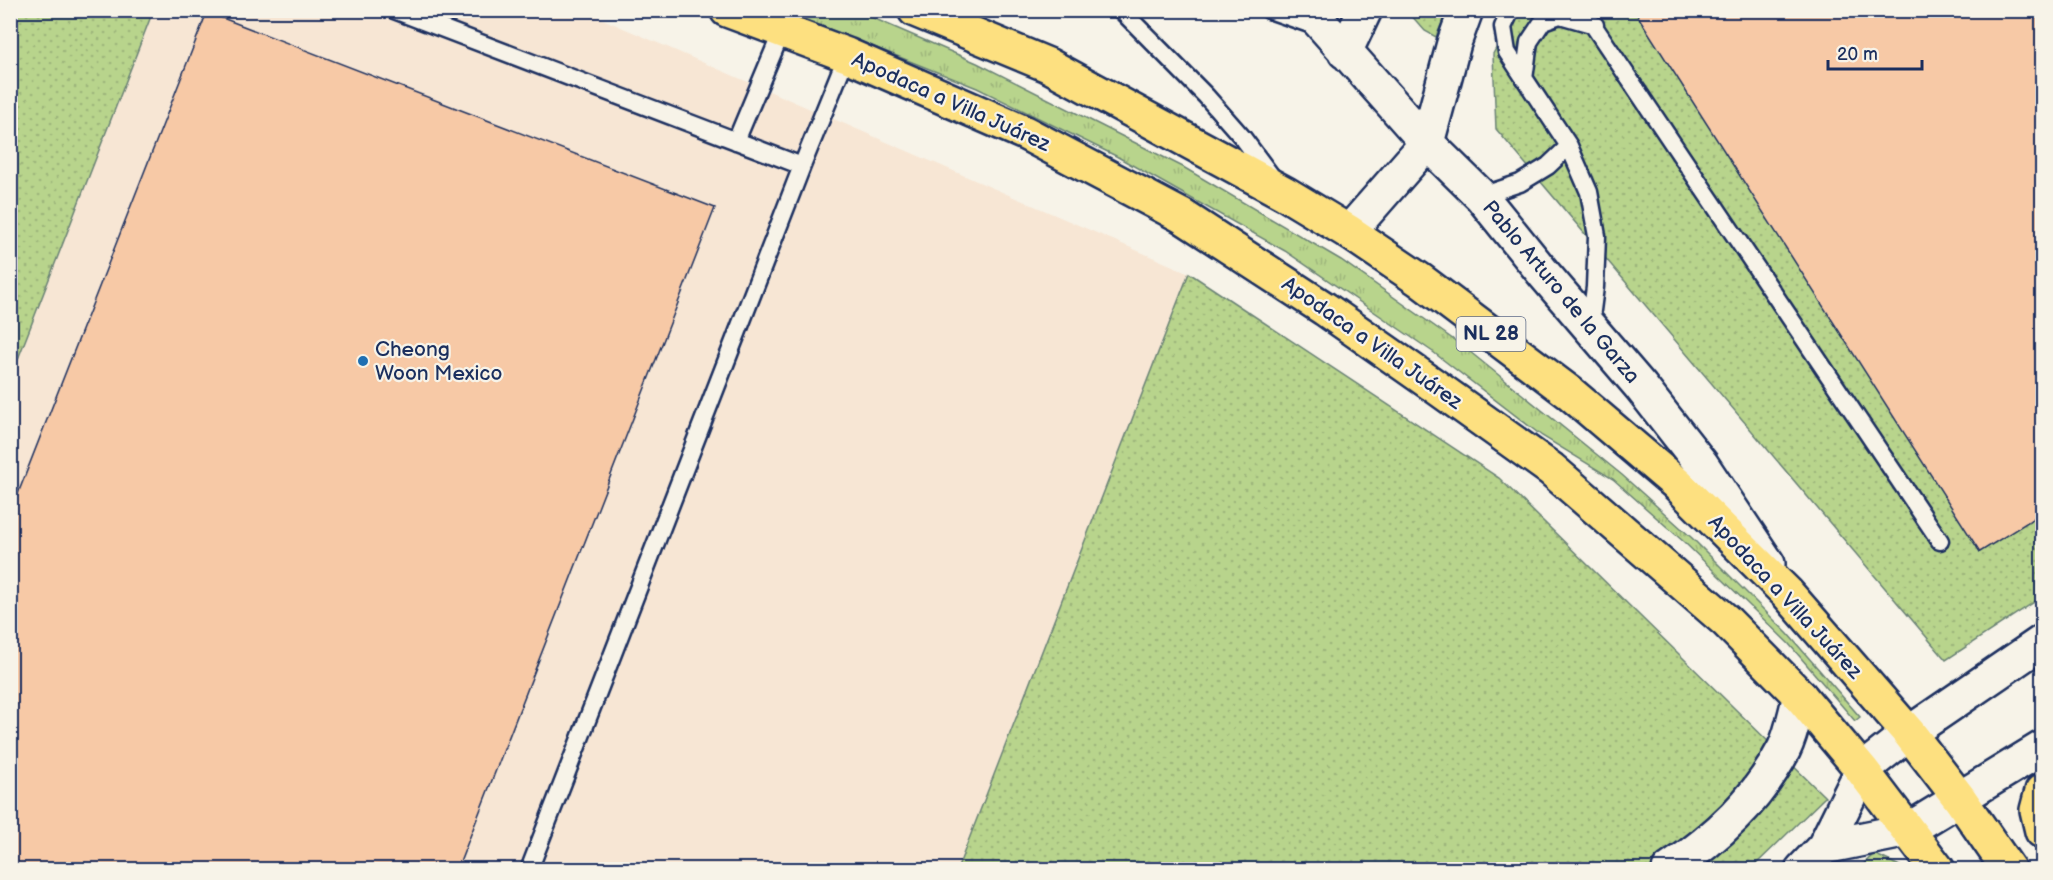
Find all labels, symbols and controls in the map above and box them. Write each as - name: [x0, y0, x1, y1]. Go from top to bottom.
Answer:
- scale bar: [1828, 33, 1922, 71]
- text: 20 m: [1837, 44, 1878, 65]
- street label: Apodaca a Villa Juárez: [848, 47, 1055, 157]
- street label: Pablo Arturo de la Garza: [1477, 195, 1645, 389]
- street label: Apodaca a Villa Juárez: [1277, 271, 1468, 415]
- road number: NL 28: [1456, 317, 1526, 351]
- place label: Cheong Woon Mexico: [375, 337, 503, 386]
- marker: Cheong Woon Mexico: [356, 354, 370, 368]
- street label: Apodaca a Villa Juárez: [1703, 510, 1868, 685]

